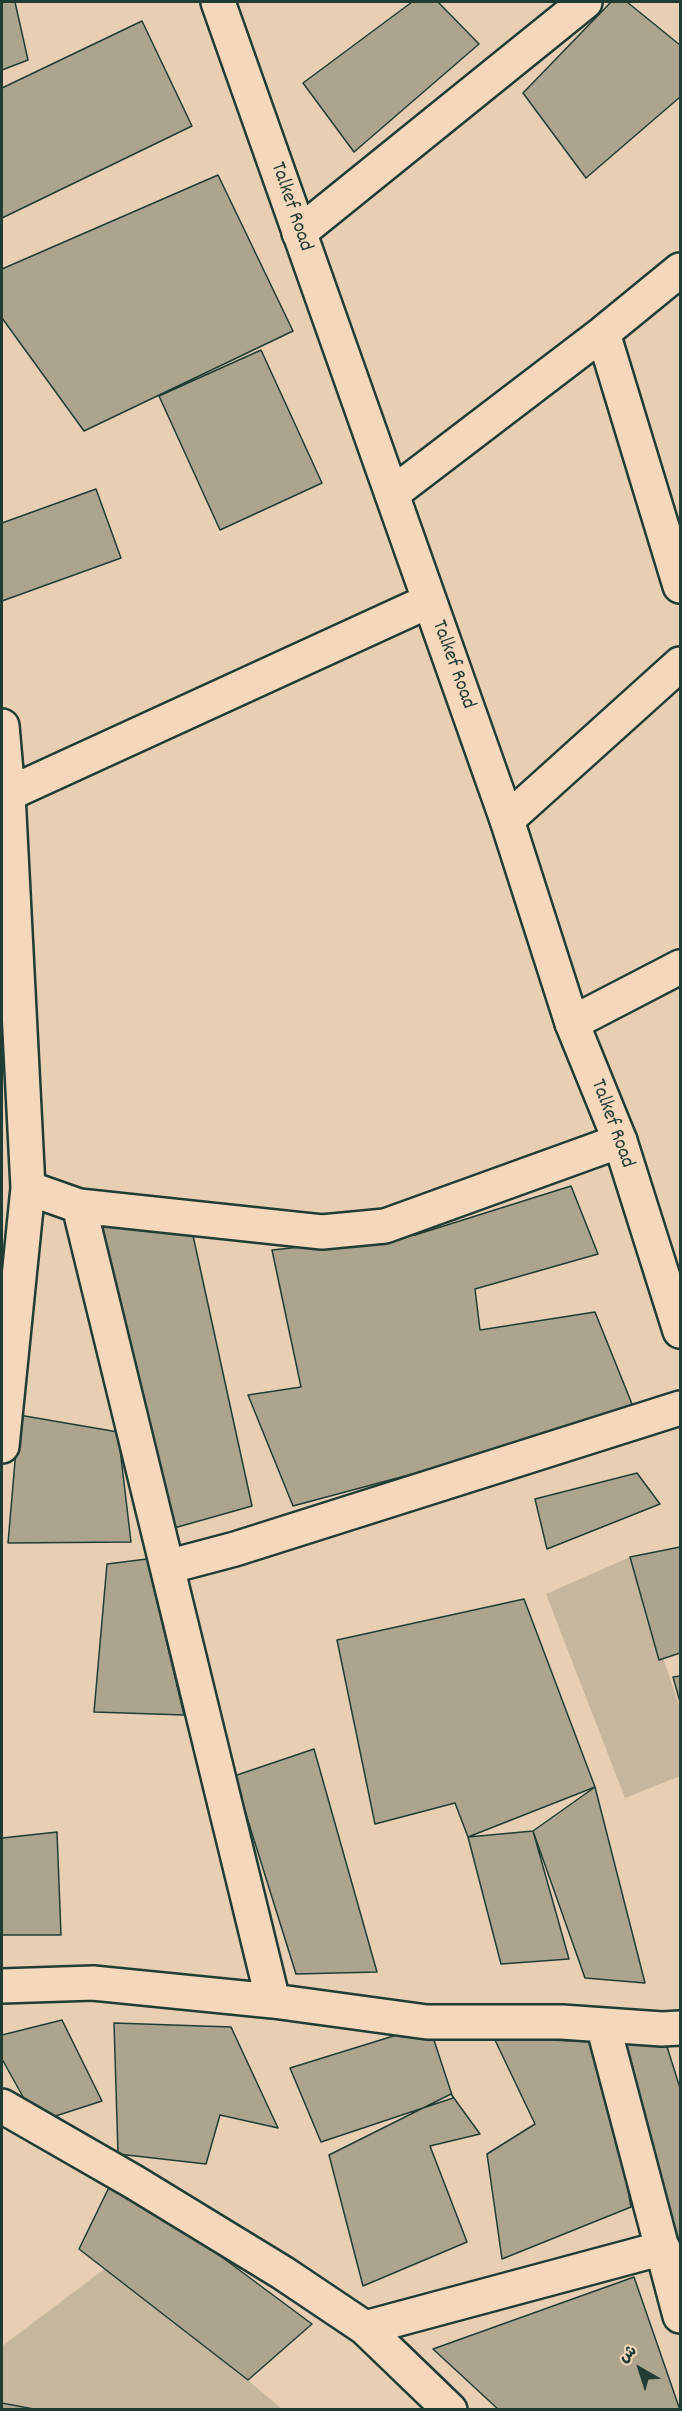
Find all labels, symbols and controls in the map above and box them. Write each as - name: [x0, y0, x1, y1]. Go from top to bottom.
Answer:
- street label: Talkef Road: [263, 159, 317, 255]
- street label: Talkef Road: [424, 617, 480, 713]
- street label: Talkef Road: [583, 1076, 639, 1172]
- north arrow: [610, 2339, 670, 2399]
- text: ش: [614, 2340, 642, 2369]

